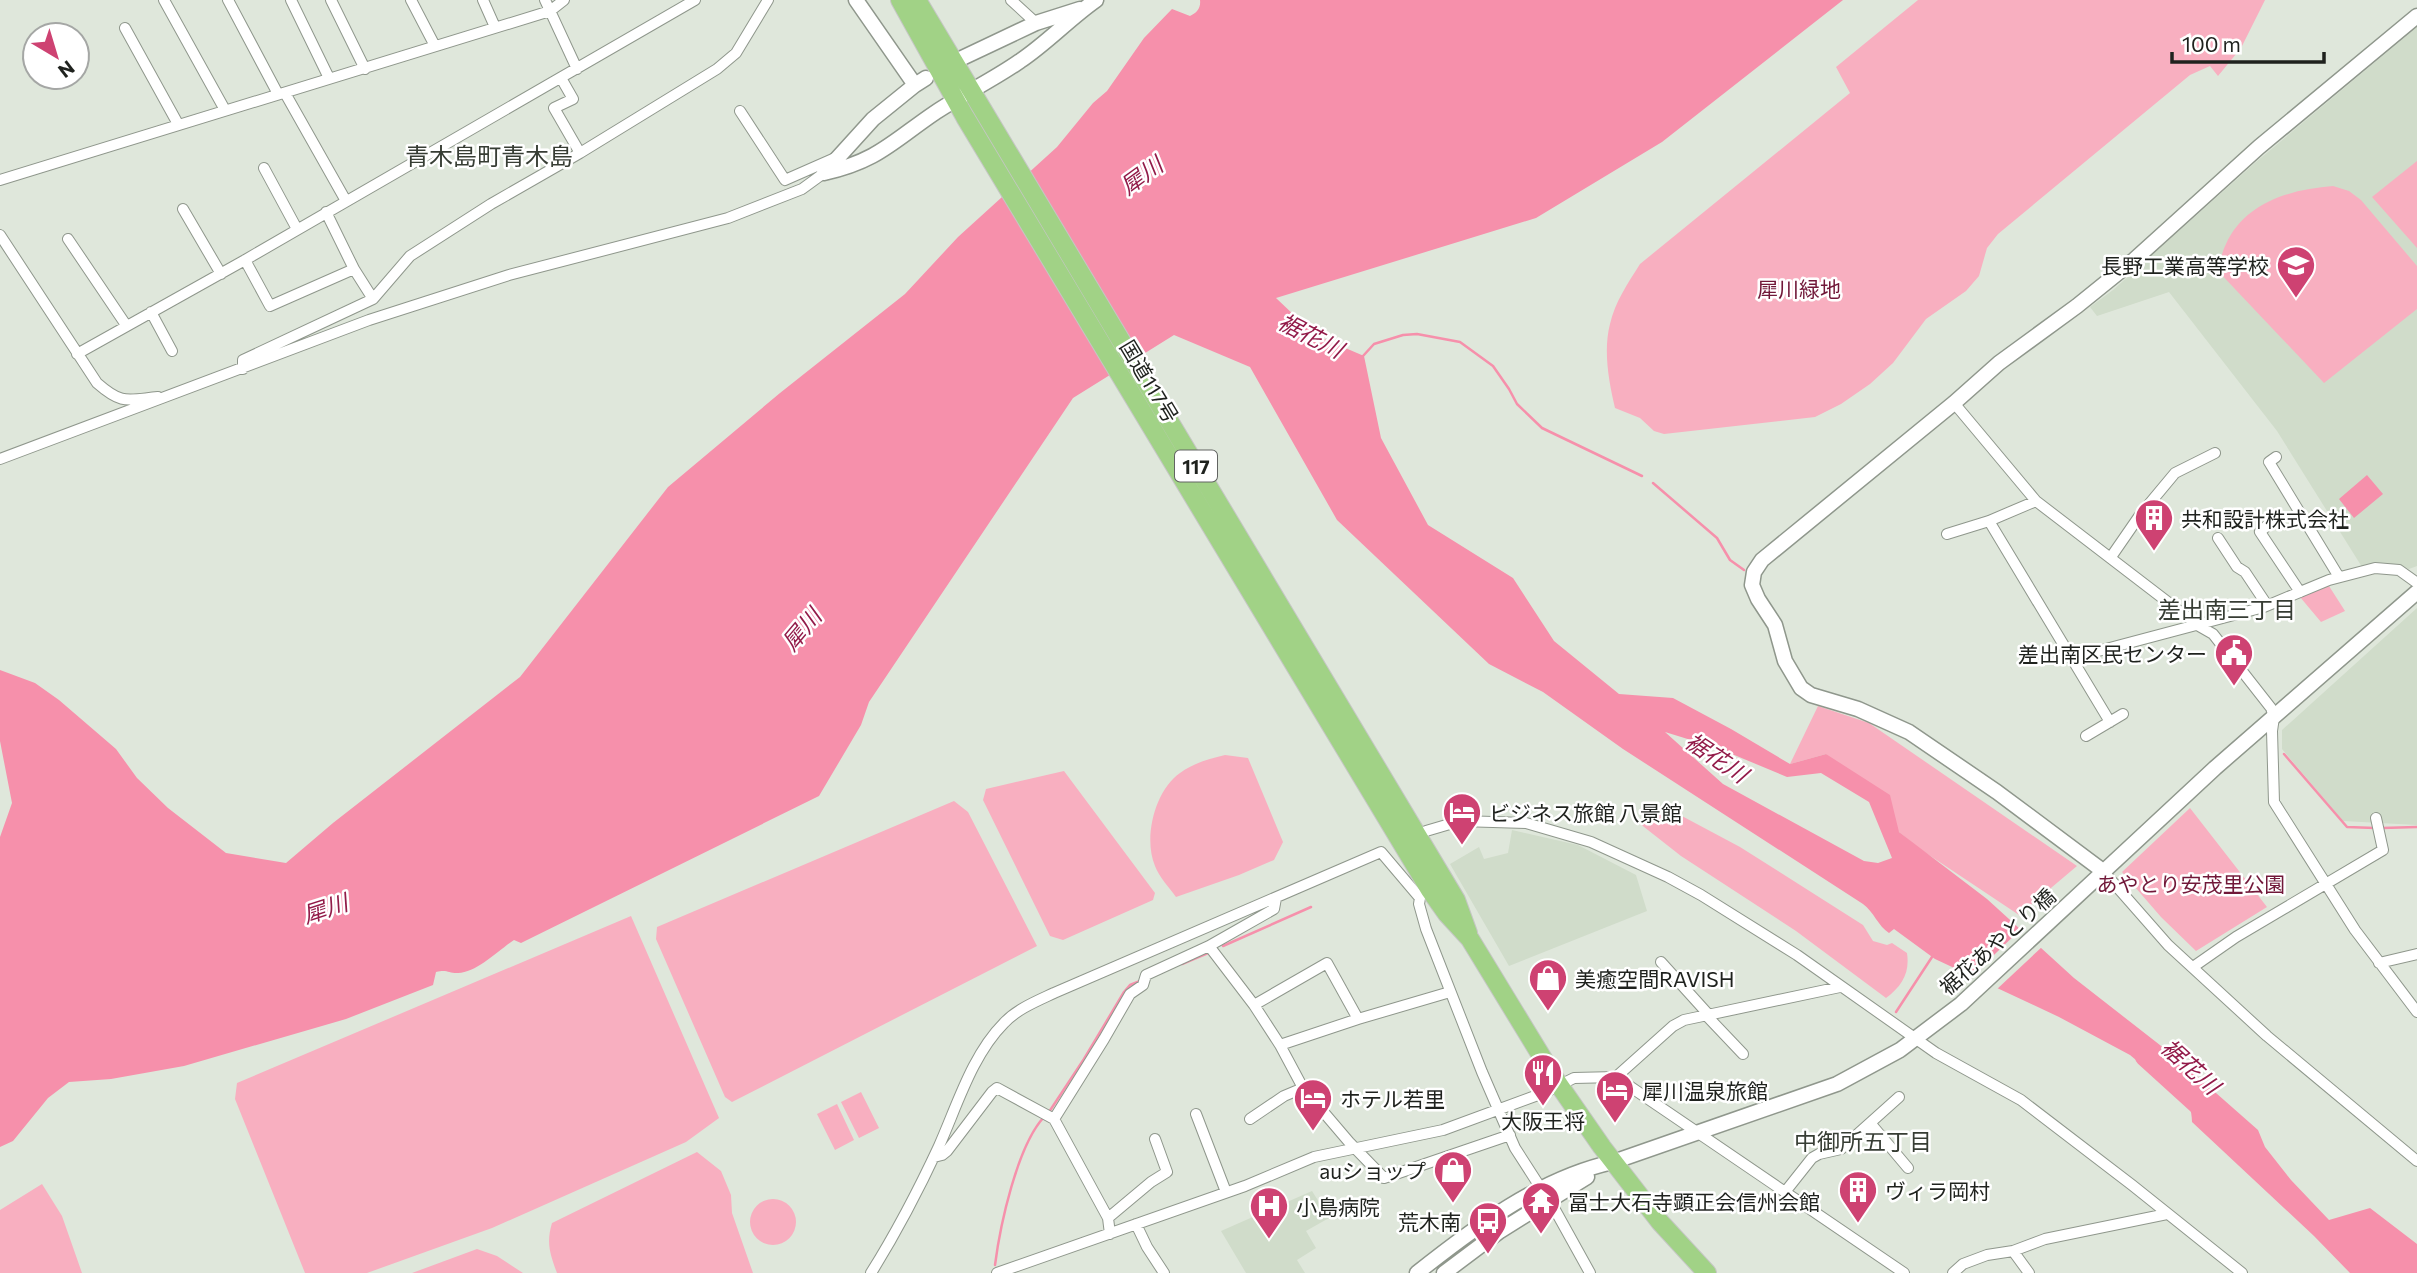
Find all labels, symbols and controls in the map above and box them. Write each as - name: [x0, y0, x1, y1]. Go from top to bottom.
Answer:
- north arrow: [21, 21, 91, 91]
- scale bar: [2172, 21, 2324, 65]
- text: 100 m: [2182, 31, 2241, 56]
- text: N: [54, 56, 79, 83]
- district label: 青木島町青木島: [405, 141, 573, 170]
- water label: 犀川: [1114, 148, 1170, 200]
- school or university icon: 長野工業高等学校: [2275, 244, 2317, 299]
- place label: 長野工業高等学校: [2101, 253, 2269, 278]
- park label: 犀川緑地: [1757, 276, 1841, 301]
- water label: 裾花川: [1274, 307, 1351, 364]
- street label: 国道117号: [1116, 335, 1184, 427]
- road number: 117: [1175, 450, 1217, 481]
- building icon: 共和設計株式会社: [2133, 497, 2175, 552]
- place label: 共和設計株式会社: [2181, 506, 2349, 531]
- district label: 差出南三丁目: [2158, 595, 2296, 623]
- water label: 犀川: [775, 600, 828, 656]
- public building icon: 差出南区民センター: [2213, 632, 2255, 687]
- place label: 差出南区民センター: [2018, 641, 2207, 666]
- water label: 裾花川: [1681, 726, 1756, 790]
- hotel icon: ビジネス旅館 八景館: [1441, 791, 1483, 846]
- place label: ビジネス旅館 八景館: [1489, 800, 1682, 825]
- park label: あやとり安茂里公園: [2097, 871, 2286, 896]
- street label: 裾花あやとり橋: [1934, 883, 2060, 999]
- water label: 犀川: [299, 887, 354, 928]
- shop icon: 美癒空間RAVISH: [1527, 957, 1569, 1012]
- place label: 美癒空間RAVISH: [1575, 966, 1734, 991]
- water label: 裾花川: [2156, 1033, 2228, 1101]
- restaurant icon: 大阪王将: [1522, 1052, 1564, 1107]
- hotel icon: 犀川温泉旅館: [1594, 1069, 1636, 1124]
- hotel icon: ホテル若里: [1292, 1077, 1334, 1132]
- place label: 犀川温泉旅館: [1642, 1078, 1768, 1103]
- place label: ホテル若里: [1340, 1086, 1445, 1111]
- place label: 大阪王将: [1501, 1108, 1585, 1133]
- district label: 中御所五丁目: [1794, 1127, 1932, 1155]
- shop icon: auショップ: [1432, 1149, 1474, 1204]
- place label: auショップ: [1319, 1158, 1426, 1183]
- building icon: ヴィラ岡村: [1837, 1169, 1879, 1224]
- place label: ヴィラ岡村: [1885, 1178, 1990, 1203]
- temple icon: 冨士大石寺顕正会信州会館: [1520, 1180, 1562, 1235]
- hospital icon: 小島病院: [1248, 1185, 1290, 1240]
- place label: 冨士大石寺顕正会信州会館: [1568, 1189, 1820, 1214]
- place label: 小島病院: [1296, 1194, 1380, 1219]
- bus stop icon: 荒木南: [1467, 1200, 1509, 1255]
- place label: 荒木南: [1398, 1209, 1461, 1234]

